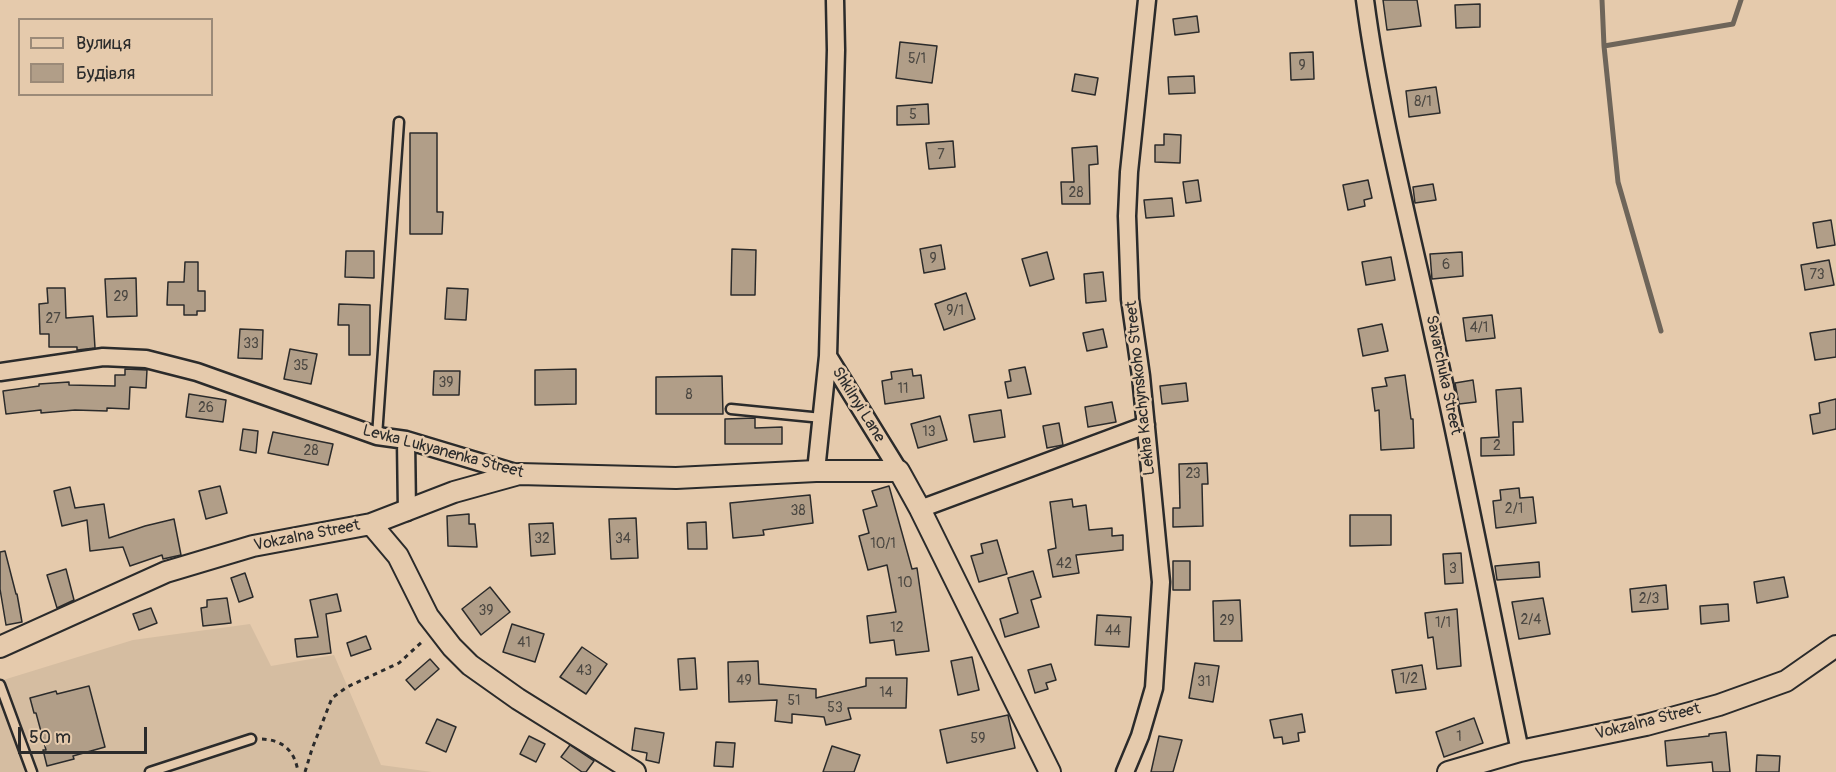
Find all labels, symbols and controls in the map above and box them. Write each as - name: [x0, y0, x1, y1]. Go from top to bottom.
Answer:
- legend: [18, 18, 213, 96]
- text: Вулиця: [76, 32, 131, 55]
- house number: 5/1: [908, 51, 926, 67]
- house number: 9: [1298, 58, 1306, 74]
- text: Будівля: [76, 62, 135, 85]
- house number: 8/1: [1414, 94, 1432, 110]
- house number: 5: [909, 107, 917, 123]
- house number: 7: [937, 147, 945, 163]
- house number: 28: [1069, 185, 1083, 201]
- house number: 9: [929, 251, 937, 267]
- house number: 6: [1442, 257, 1450, 273]
- house number: 73: [1809, 267, 1825, 283]
- house number: 29: [113, 289, 129, 305]
- street label: Lekha Kachynskoho Street: [1122, 300, 1160, 476]
- house number: 9/1: [946, 303, 964, 319]
- house number: 27: [45, 311, 61, 327]
- street label: Savarchuka Street: [1421, 313, 1465, 437]
- house number: 4/1: [1470, 320, 1488, 336]
- house number: 33: [243, 336, 259, 352]
- house number: 35: [293, 358, 309, 374]
- street label: Shkilnyi Lane: [827, 364, 889, 446]
- house number: 39: [438, 375, 454, 391]
- house number: 11: [898, 381, 908, 397]
- house number: 8: [685, 387, 693, 403]
- house number: 26: [198, 400, 214, 416]
- street label: Levka Lukyanenka Street: [360, 421, 526, 483]
- house number: 13: [922, 424, 936, 440]
- house number: 2: [1493, 438, 1501, 454]
- house number: 28: [304, 443, 318, 459]
- house number: 23: [1185, 466, 1201, 482]
- house number: 2/1: [1505, 501, 1523, 517]
- house number: 38: [791, 503, 805, 519]
- street label: Vokzalna Street: [252, 516, 362, 556]
- house number: 32: [534, 531, 550, 547]
- house number: 34: [615, 531, 631, 547]
- house number: 10/1: [870, 536, 896, 552]
- house number: 42: [1056, 556, 1072, 572]
- house number: 3: [1449, 561, 1457, 577]
- house number: 10: [897, 575, 913, 591]
- house number: 2/3: [1639, 591, 1659, 607]
- house number: 39: [478, 603, 494, 619]
- house number: 2/4: [1521, 612, 1541, 628]
- house number: 29: [1219, 613, 1235, 629]
- house number: 1/1: [1435, 615, 1451, 631]
- house number: 12: [890, 620, 904, 636]
- house number: 44: [1105, 623, 1121, 639]
- house number: 41: [517, 635, 531, 651]
- house number: 43: [576, 663, 592, 679]
- house number: 1/2: [1400, 671, 1418, 687]
- house number: 49: [736, 673, 752, 689]
- house number: 31: [1197, 674, 1211, 690]
- house number: 14: [879, 685, 893, 701]
- house number: 51: [787, 693, 801, 709]
- house number: 53: [827, 700, 843, 716]
- street label: Vokzalna Street: [1593, 700, 1703, 744]
- scale bar: [21, 715, 150, 753]
- text: 50 m: [29, 726, 71, 749]
- house number: 1: [1456, 729, 1462, 745]
- house number: 59: [971, 731, 985, 747]

